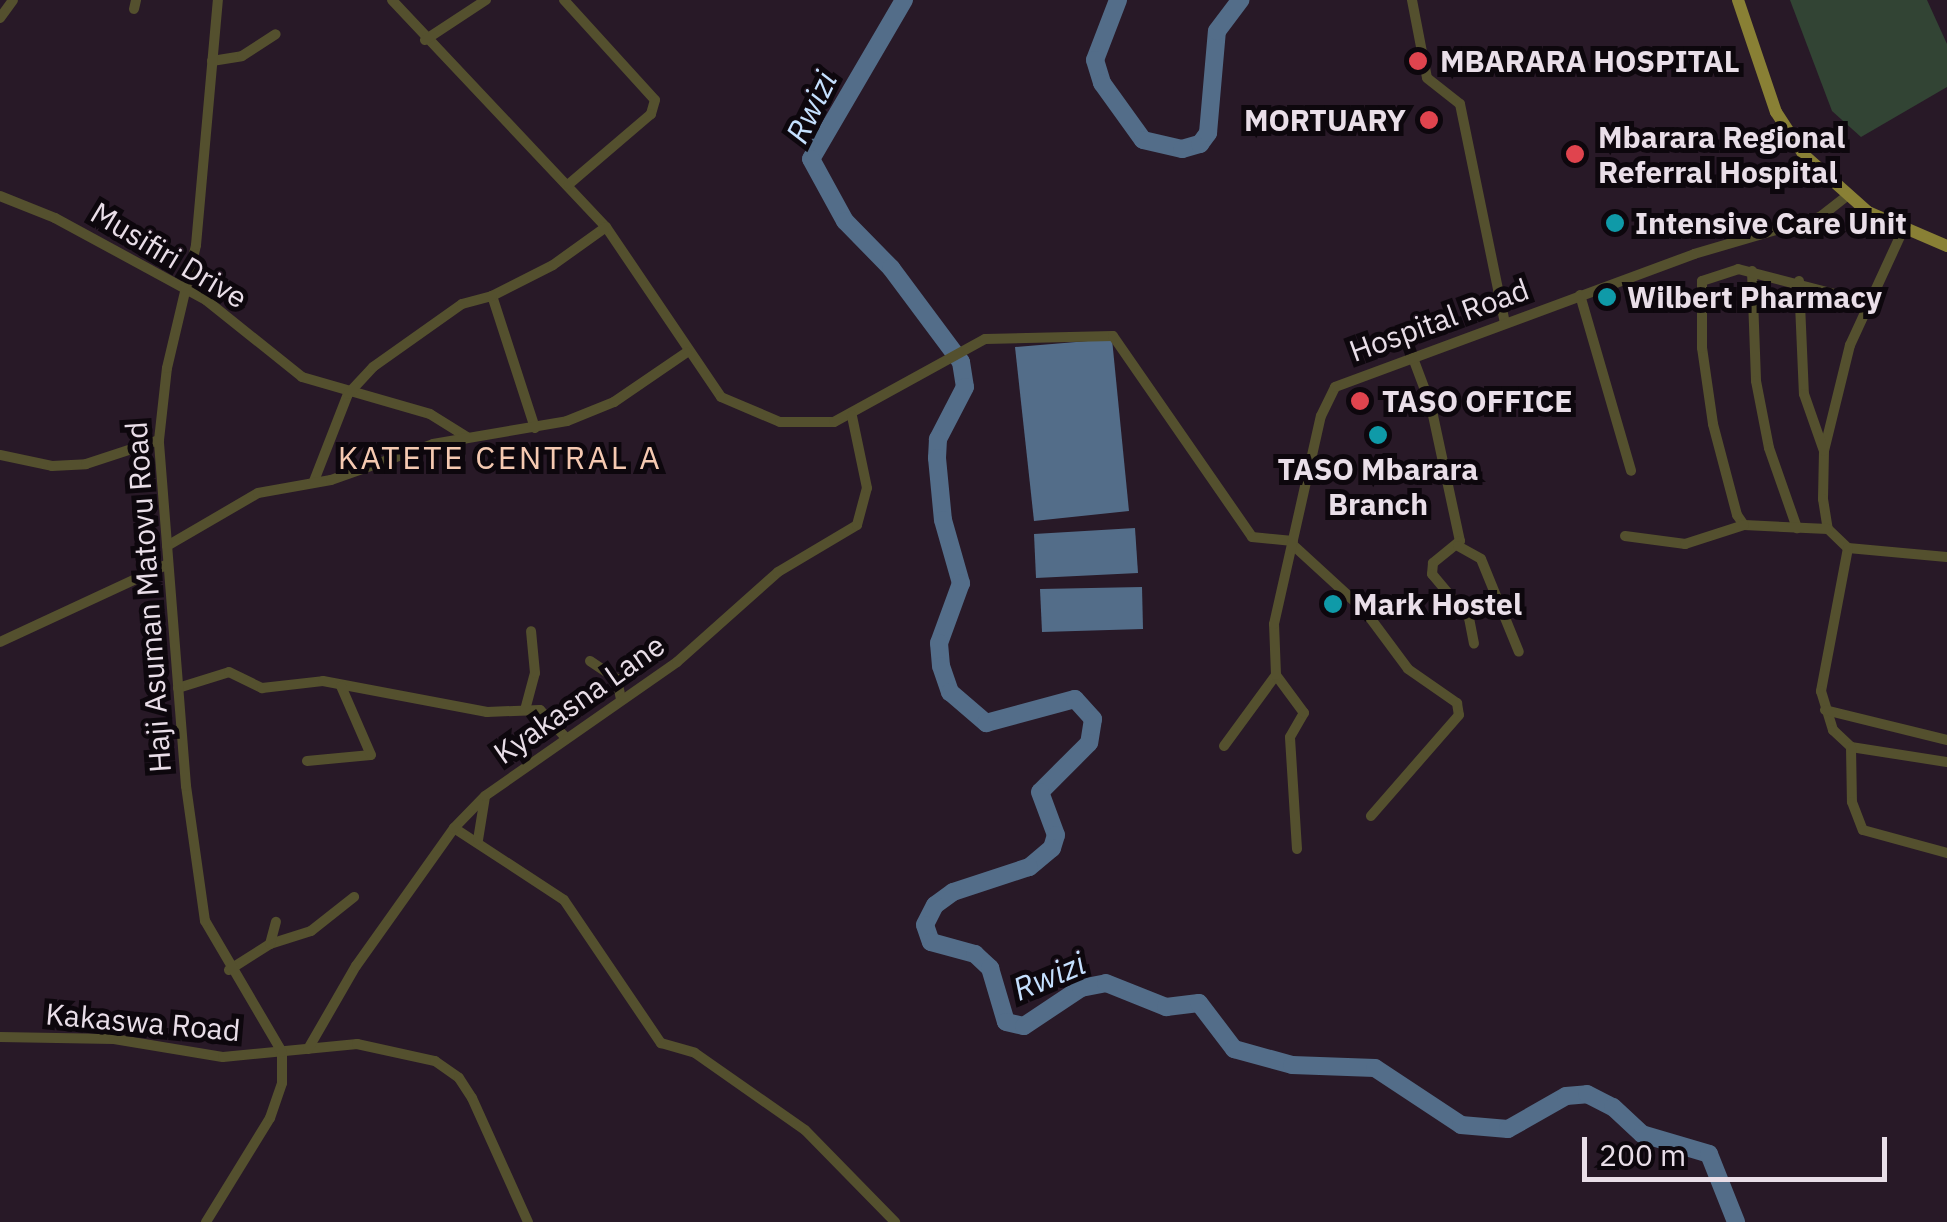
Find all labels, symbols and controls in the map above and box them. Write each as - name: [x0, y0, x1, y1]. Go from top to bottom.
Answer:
- place label: MBARARA HOSPITAL: [1440, 43, 1740, 79]
- marker: MBARARA HOSPITAL: [1405, 48, 1431, 74]
- water label: Rwizi: [777, 65, 845, 149]
- place label: MORTUARY: [1244, 102, 1406, 138]
- marker: MORTUARY: [1416, 107, 1442, 133]
- place label: Mbarara Regional Referral Hospital: [1598, 119, 1845, 190]
- marker: Mbarara Regional Referral Hospital: [1562, 141, 1588, 167]
- street label: Musifiri Drive: [84, 194, 254, 316]
- place label: Intensive Care Unit: [1635, 205, 1907, 241]
- marker: Intensive Care Unit: [1604, 212, 1626, 234]
- street label: Hospital Road: [1344, 271, 1534, 369]
- place label: Wilbert Pharmacy: [1627, 279, 1882, 315]
- marker: Wilbert Pharmacy: [1596, 286, 1618, 308]
- place label: TASO OFFICE: [1382, 383, 1573, 419]
- marker: TASO OFFICE: [1347, 388, 1373, 414]
- street label: Haji Asuman Matovu Road: [118, 420, 178, 774]
- marker: TASO Mbarara Branch: [1367, 424, 1389, 446]
- district label: KATETE CENTRAL A: [338, 438, 662, 476]
- place label: TASO Mbarara Branch: [1278, 451, 1478, 522]
- place label: Mark Hostel: [1353, 586, 1522, 622]
- marker: Mark Hostel: [1322, 593, 1344, 615]
- street label: Kyakasna Lane: [487, 627, 671, 771]
- water label: Rwizi: [1007, 944, 1091, 1008]
- street label: Kakaswa Road: [44, 996, 242, 1048]
- scale bar: [1587, 1117, 1892, 1179]
- text: 200 m: [1599, 1135, 1686, 1174]

